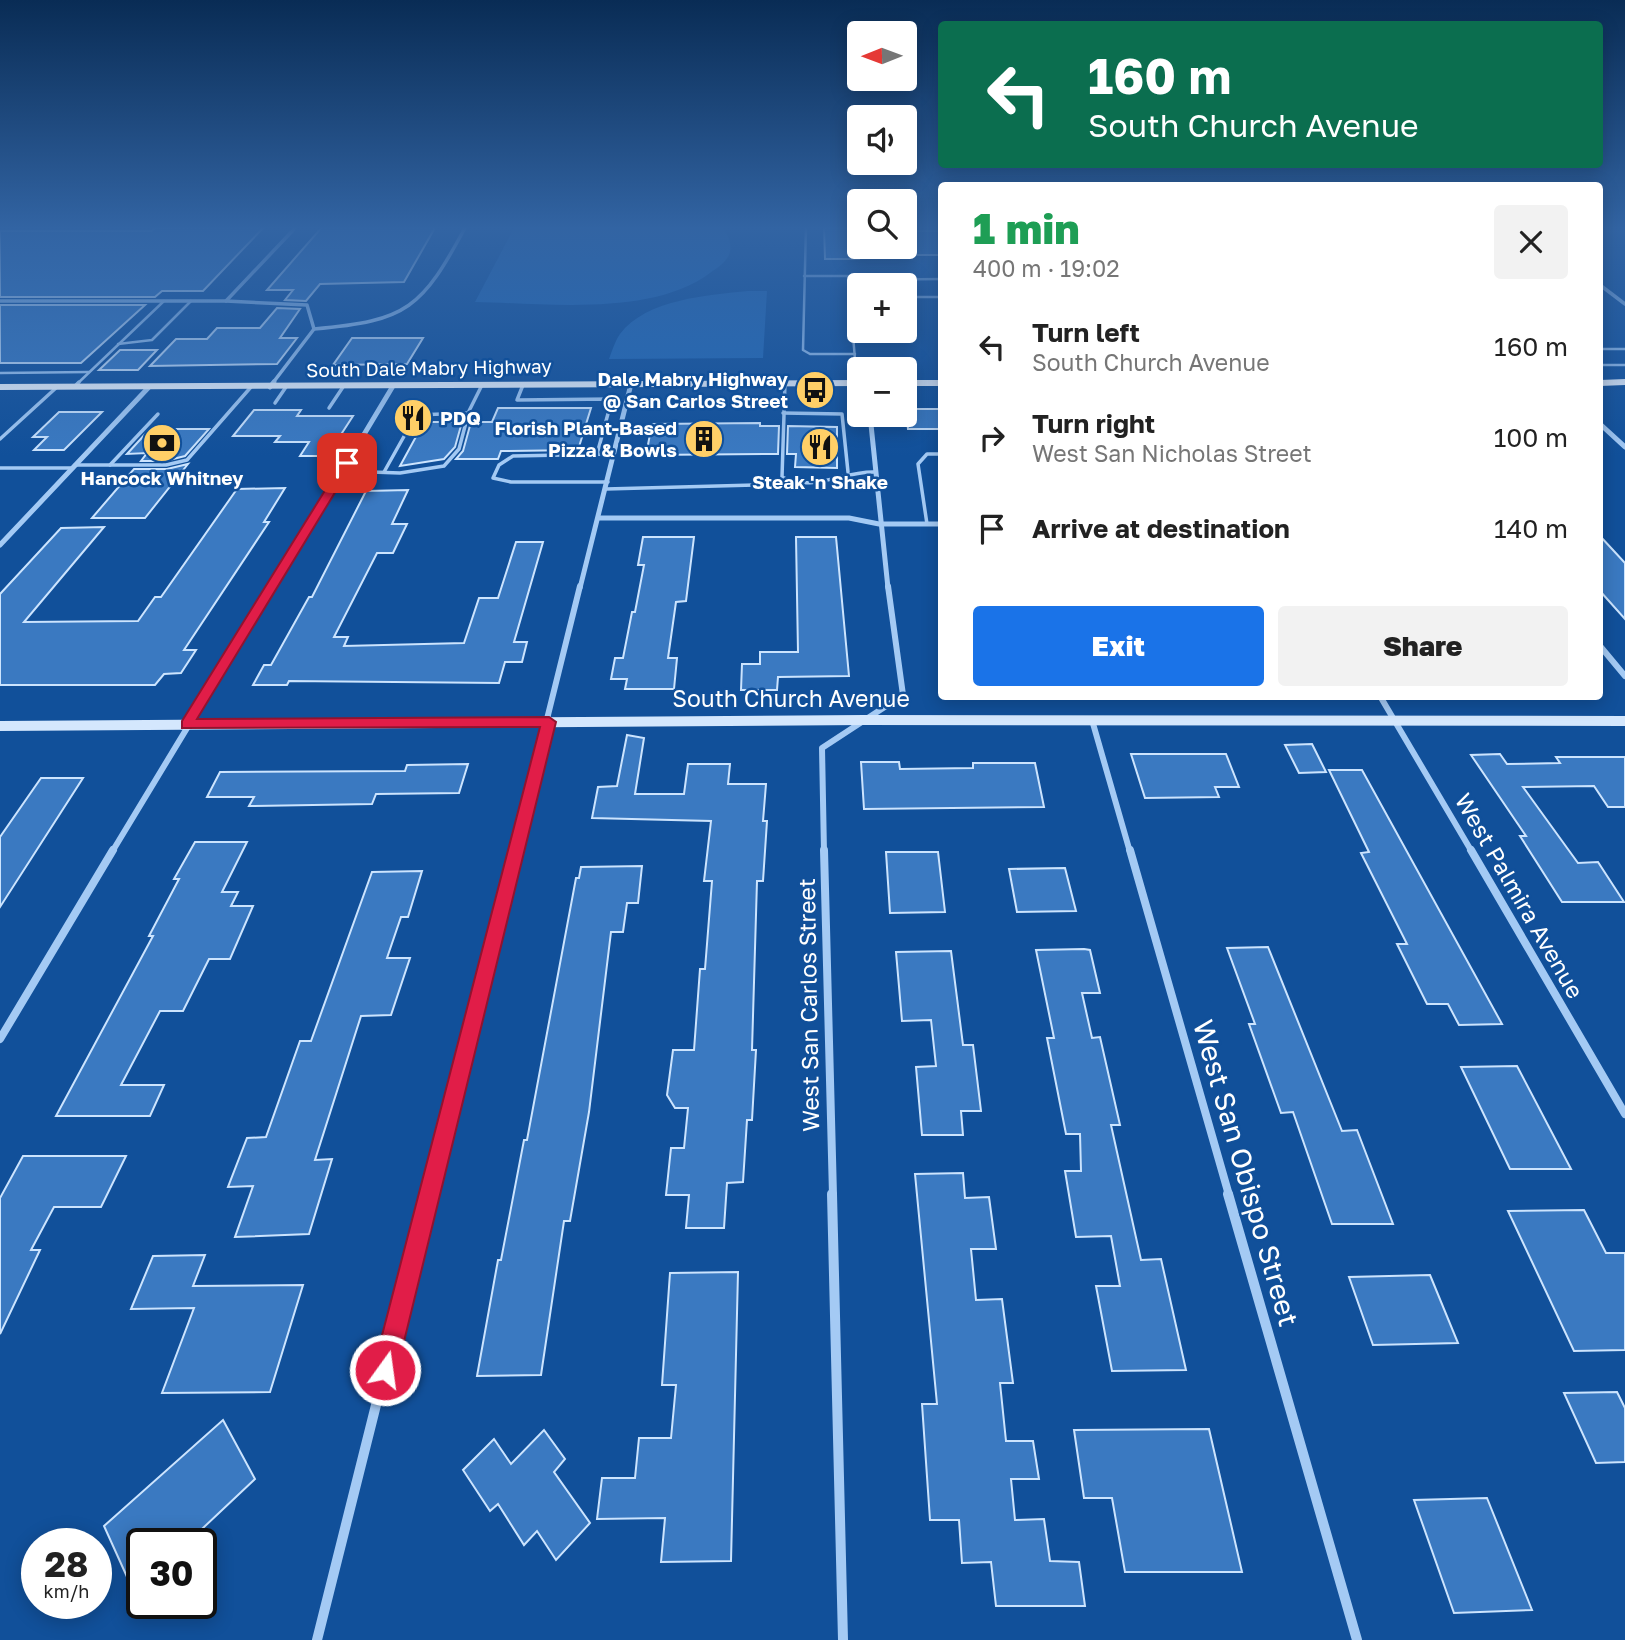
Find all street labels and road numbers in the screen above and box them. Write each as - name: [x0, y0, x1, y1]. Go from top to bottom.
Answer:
- street label: South Dale Mabry Highway: [306, 354, 552, 381]
- street label: South Church Avenue: [672, 684, 910, 712]
- street label: West Palmira Avenue: [1450, 788, 1590, 1003]
- street label: West San Carlos Street: [792, 878, 824, 1132]
- street label: West San Obispo Street: [1187, 1016, 1306, 1330]

